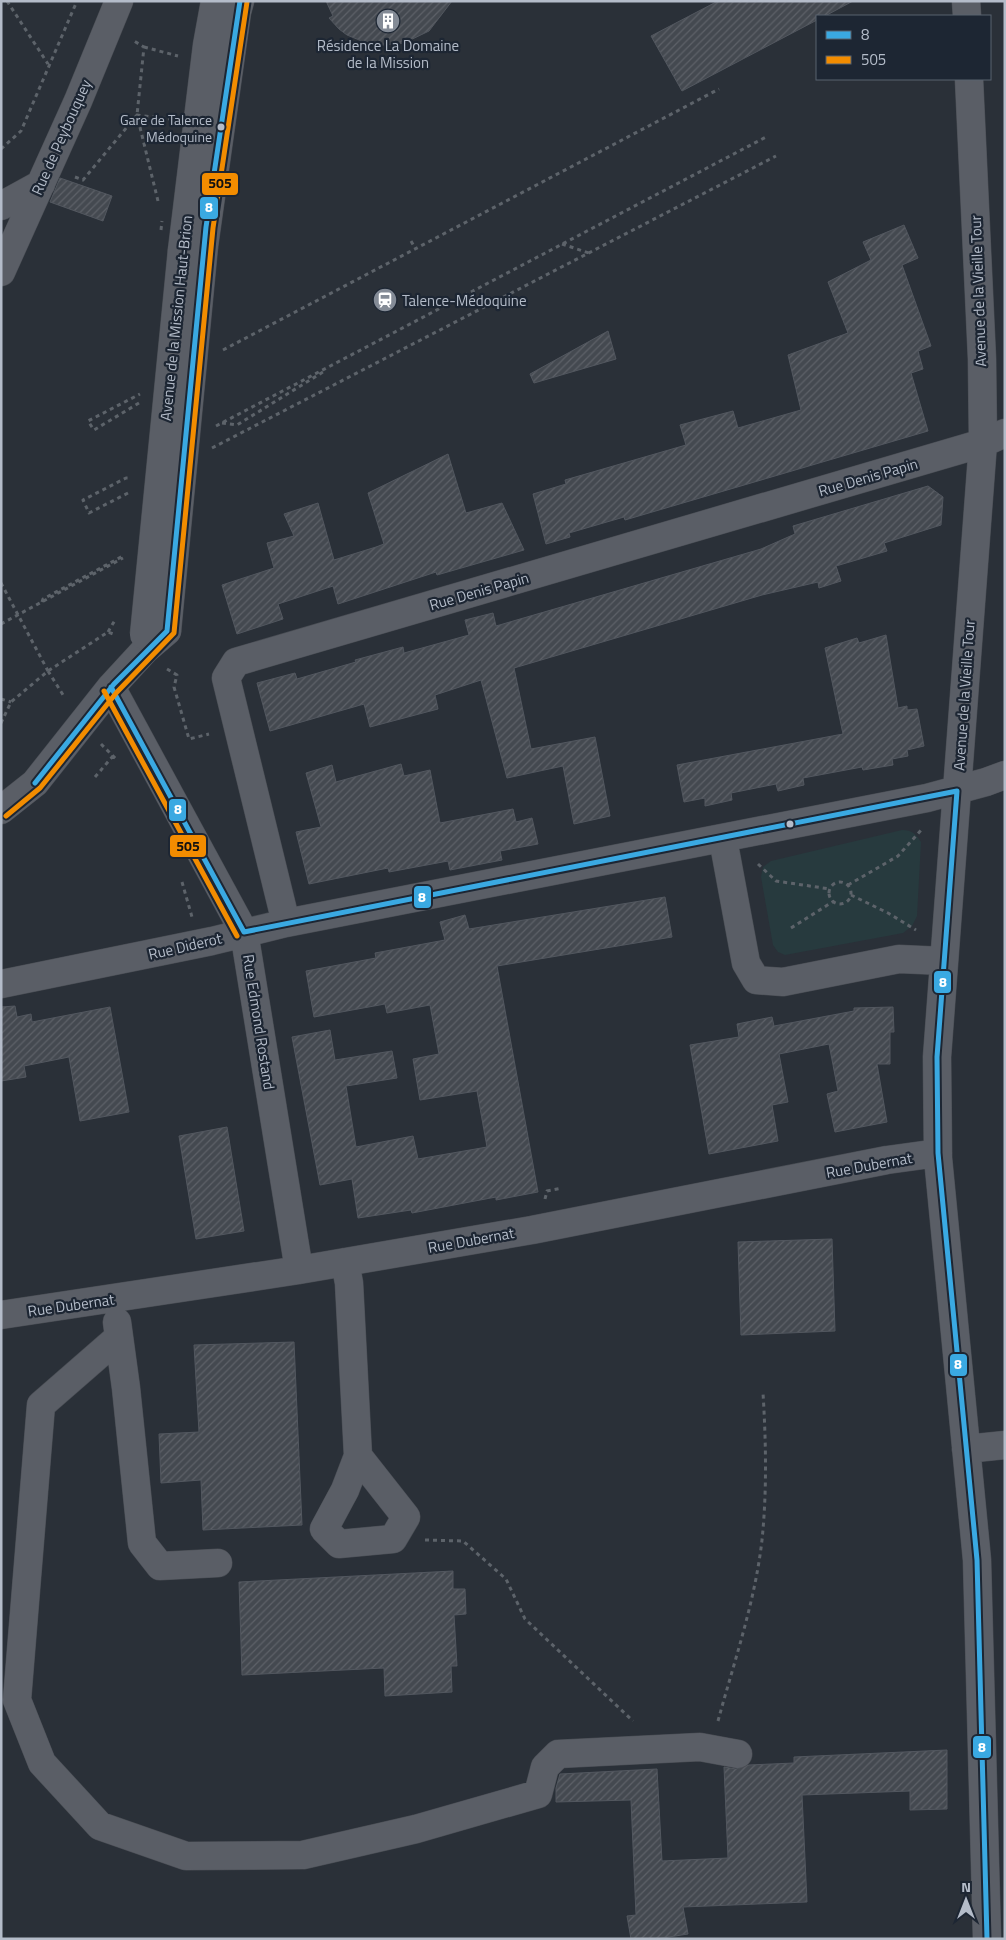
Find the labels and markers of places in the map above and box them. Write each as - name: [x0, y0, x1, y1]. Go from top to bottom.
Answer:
- building icon: Résidence La Domaine de la Mission: [375, 8, 401, 34]
- place label: Résidence La Domaine de la Mission: [317, 34, 459, 74]
- place label: Gare de Talence Médoquine: [120, 109, 212, 147]
- marker: Gare de Talence Médoquine: [216, 122, 226, 132]
- station icon: Talence-Médoquine: [372, 287, 398, 313]
- place label: Talence-Médoquine: [402, 289, 527, 312]
- unlabelled marker: [785, 819, 795, 829]

